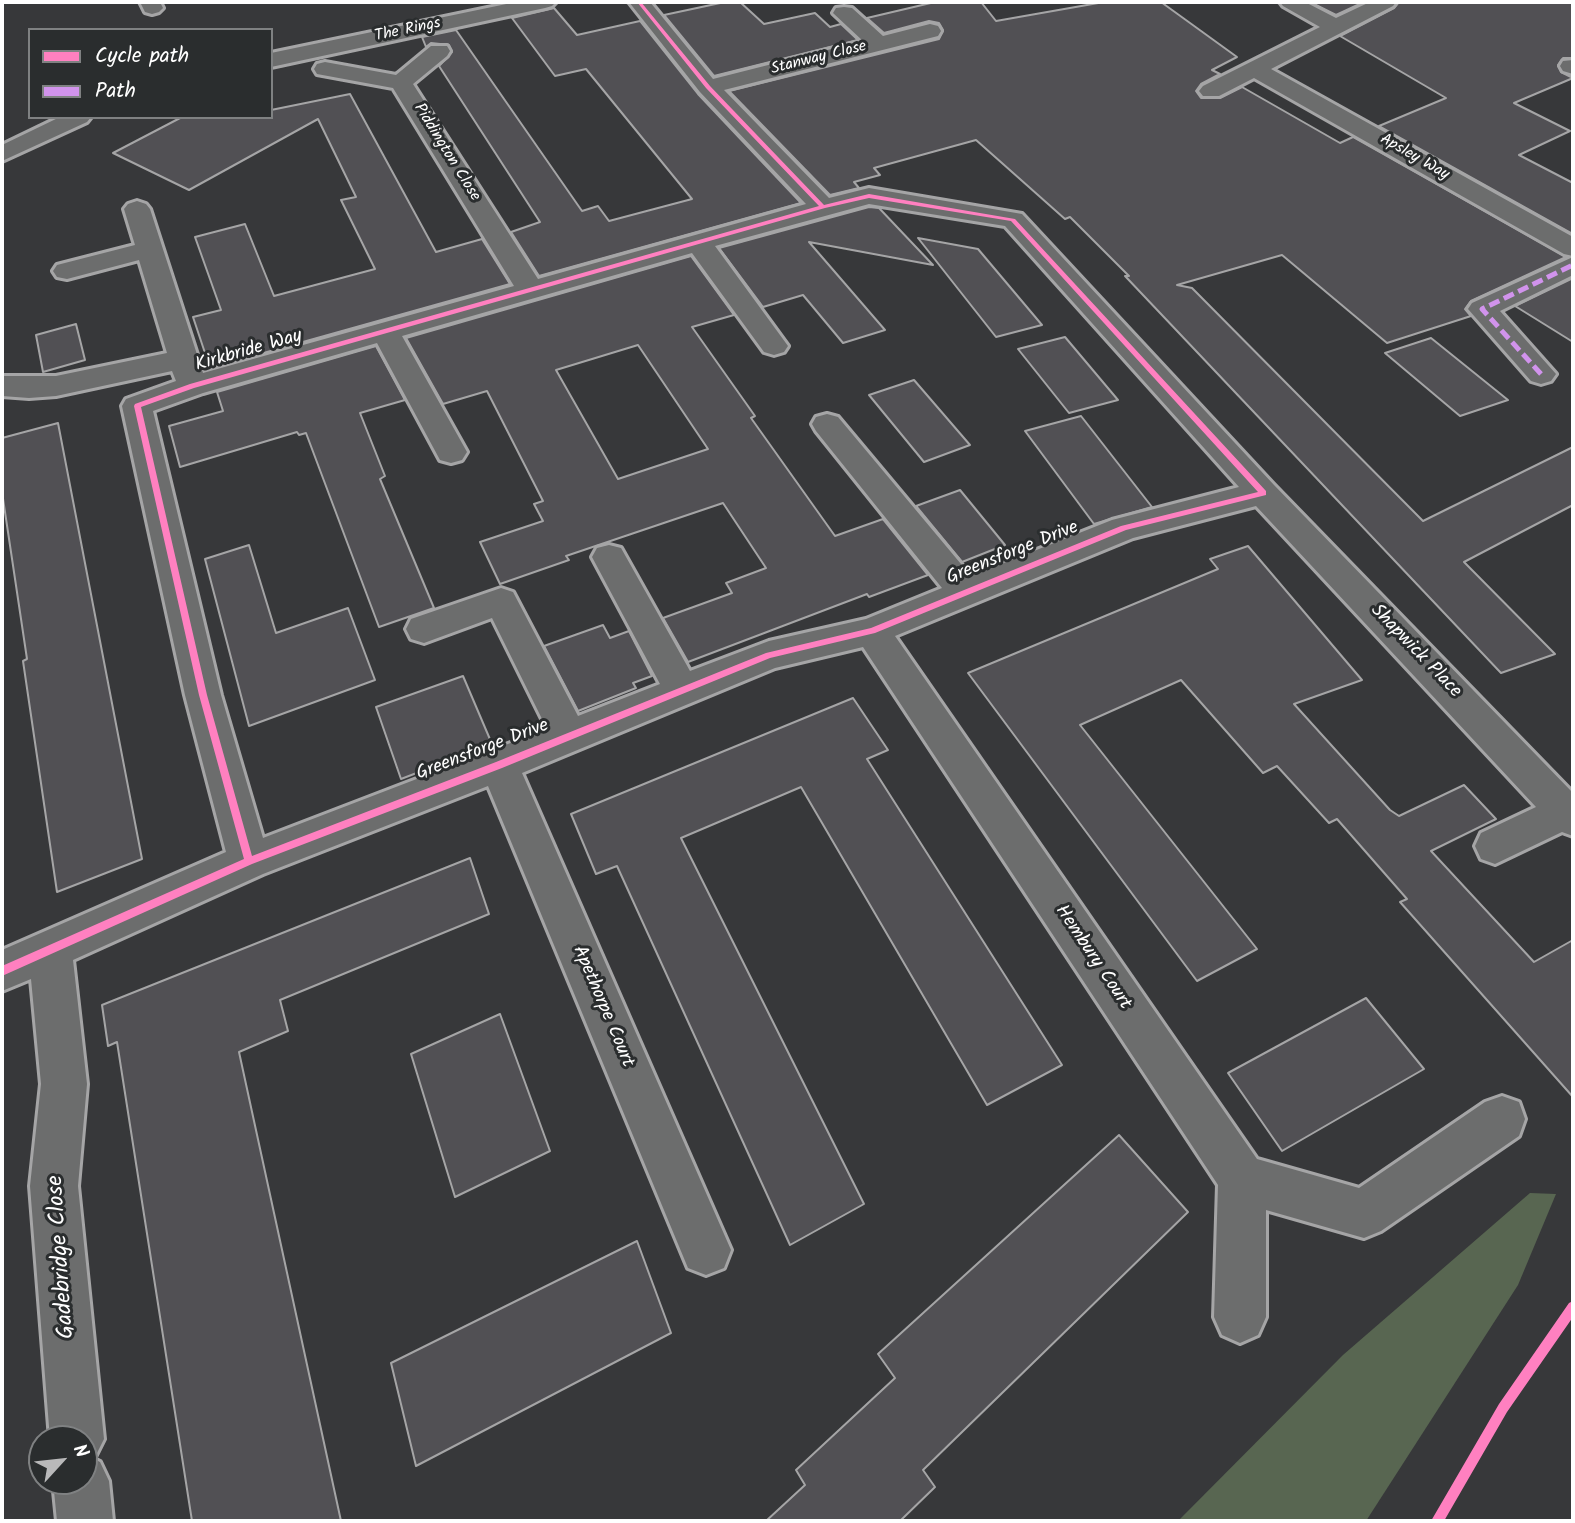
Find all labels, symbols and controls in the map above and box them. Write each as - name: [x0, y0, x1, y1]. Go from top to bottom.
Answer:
- street label: The Rings: [373, 15, 443, 47]
- legend: [28, 28, 273, 119]
- street label: Stanway Close: [769, 38, 869, 80]
- text: Cycle path: [95, 40, 189, 73]
- text: Path: [95, 75, 136, 108]
- street label: Piddington Close: [408, 101, 484, 205]
- street label: Apsley Way: [1376, 130, 1452, 186]
- street label: Kirkbride Way: [193, 326, 305, 378]
- street label: Greensforge Drive: [944, 517, 1082, 591]
- street label: Shapwick Place: [1365, 600, 1465, 704]
- street label: Greensforge Drive: [414, 715, 552, 787]
- street label: Hembury Court: [1049, 901, 1135, 1015]
- street label: Apethorpe Court: [566, 943, 638, 1071]
- street label: Gadebridge Close: [44, 1174, 82, 1340]
- north arrow: [28, 1425, 98, 1495]
- text: N: [64, 1439, 96, 1464]

